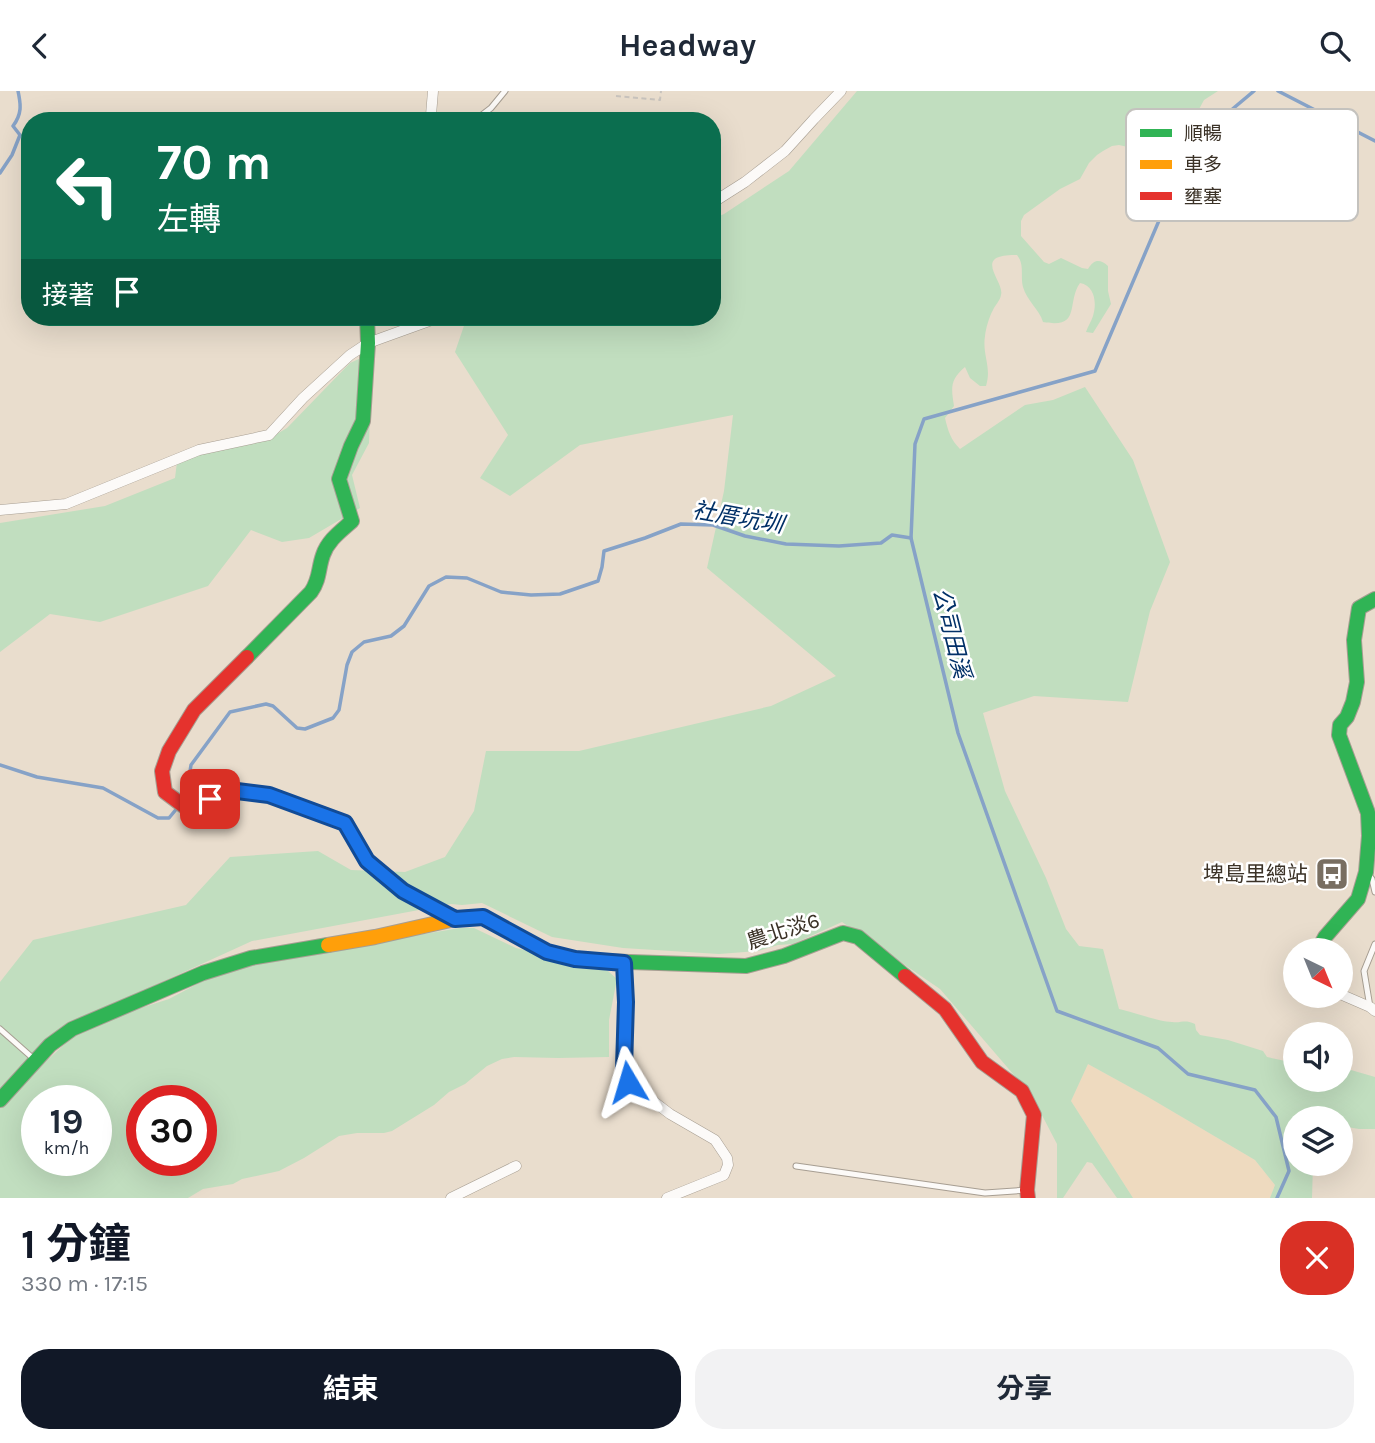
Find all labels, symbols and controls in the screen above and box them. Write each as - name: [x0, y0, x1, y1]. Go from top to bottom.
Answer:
- icon: back: [21, 27, 59, 65]
- text: Headway: [619, 27, 756, 64]
- icon: search: [1316, 27, 1354, 65]
- legend: [1126, 109, 1358, 221]
- text: 順暢: [1184, 123, 1222, 145]
- text: 70 m: [157, 134, 271, 191]
- icon: left: [42, 140, 133, 231]
- text: 車多: [1184, 154, 1222, 176]
- text: 壅塞: [1184, 186, 1222, 208]
- text: 左轉: [157, 201, 221, 238]
- icon: arrive: [108, 273, 146, 311]
- text: 接著: [42, 280, 94, 311]
- water label: 社厝坑圳: [690, 496, 789, 539]
- water label: 公司田溪: [927, 585, 976, 684]
- pin: [180, 769, 240, 829]
- icon: arrive: [191, 780, 229, 818]
- bus stop icon: 埤島里總站: [1313, 855, 1351, 893]
- place label: 埤島里總站: [1203, 862, 1308, 886]
- street label: 農北淡6: [744, 908, 822, 954]
- north arrow: [1283, 938, 1353, 1008]
- map controls: [1283, 938, 1353, 1176]
- button: sound: [1283, 1022, 1353, 1092]
- position arrow: [591, 1045, 665, 1119]
- speed limit sign: 30: [126, 1085, 217, 1176]
- text: 19: [50, 1101, 83, 1142]
- button: layers: [1283, 1106, 1353, 1176]
- text: km/h: [44, 1137, 89, 1159]
- text: 1 分鐘: [21, 1219, 131, 1269]
- button: close: [1280, 1221, 1354, 1295]
- text: 330 m · 17:15: [21, 1270, 148, 1297]
- button: 結束: [21, 1349, 681, 1429]
- button: 分享: [695, 1349, 1354, 1429]

